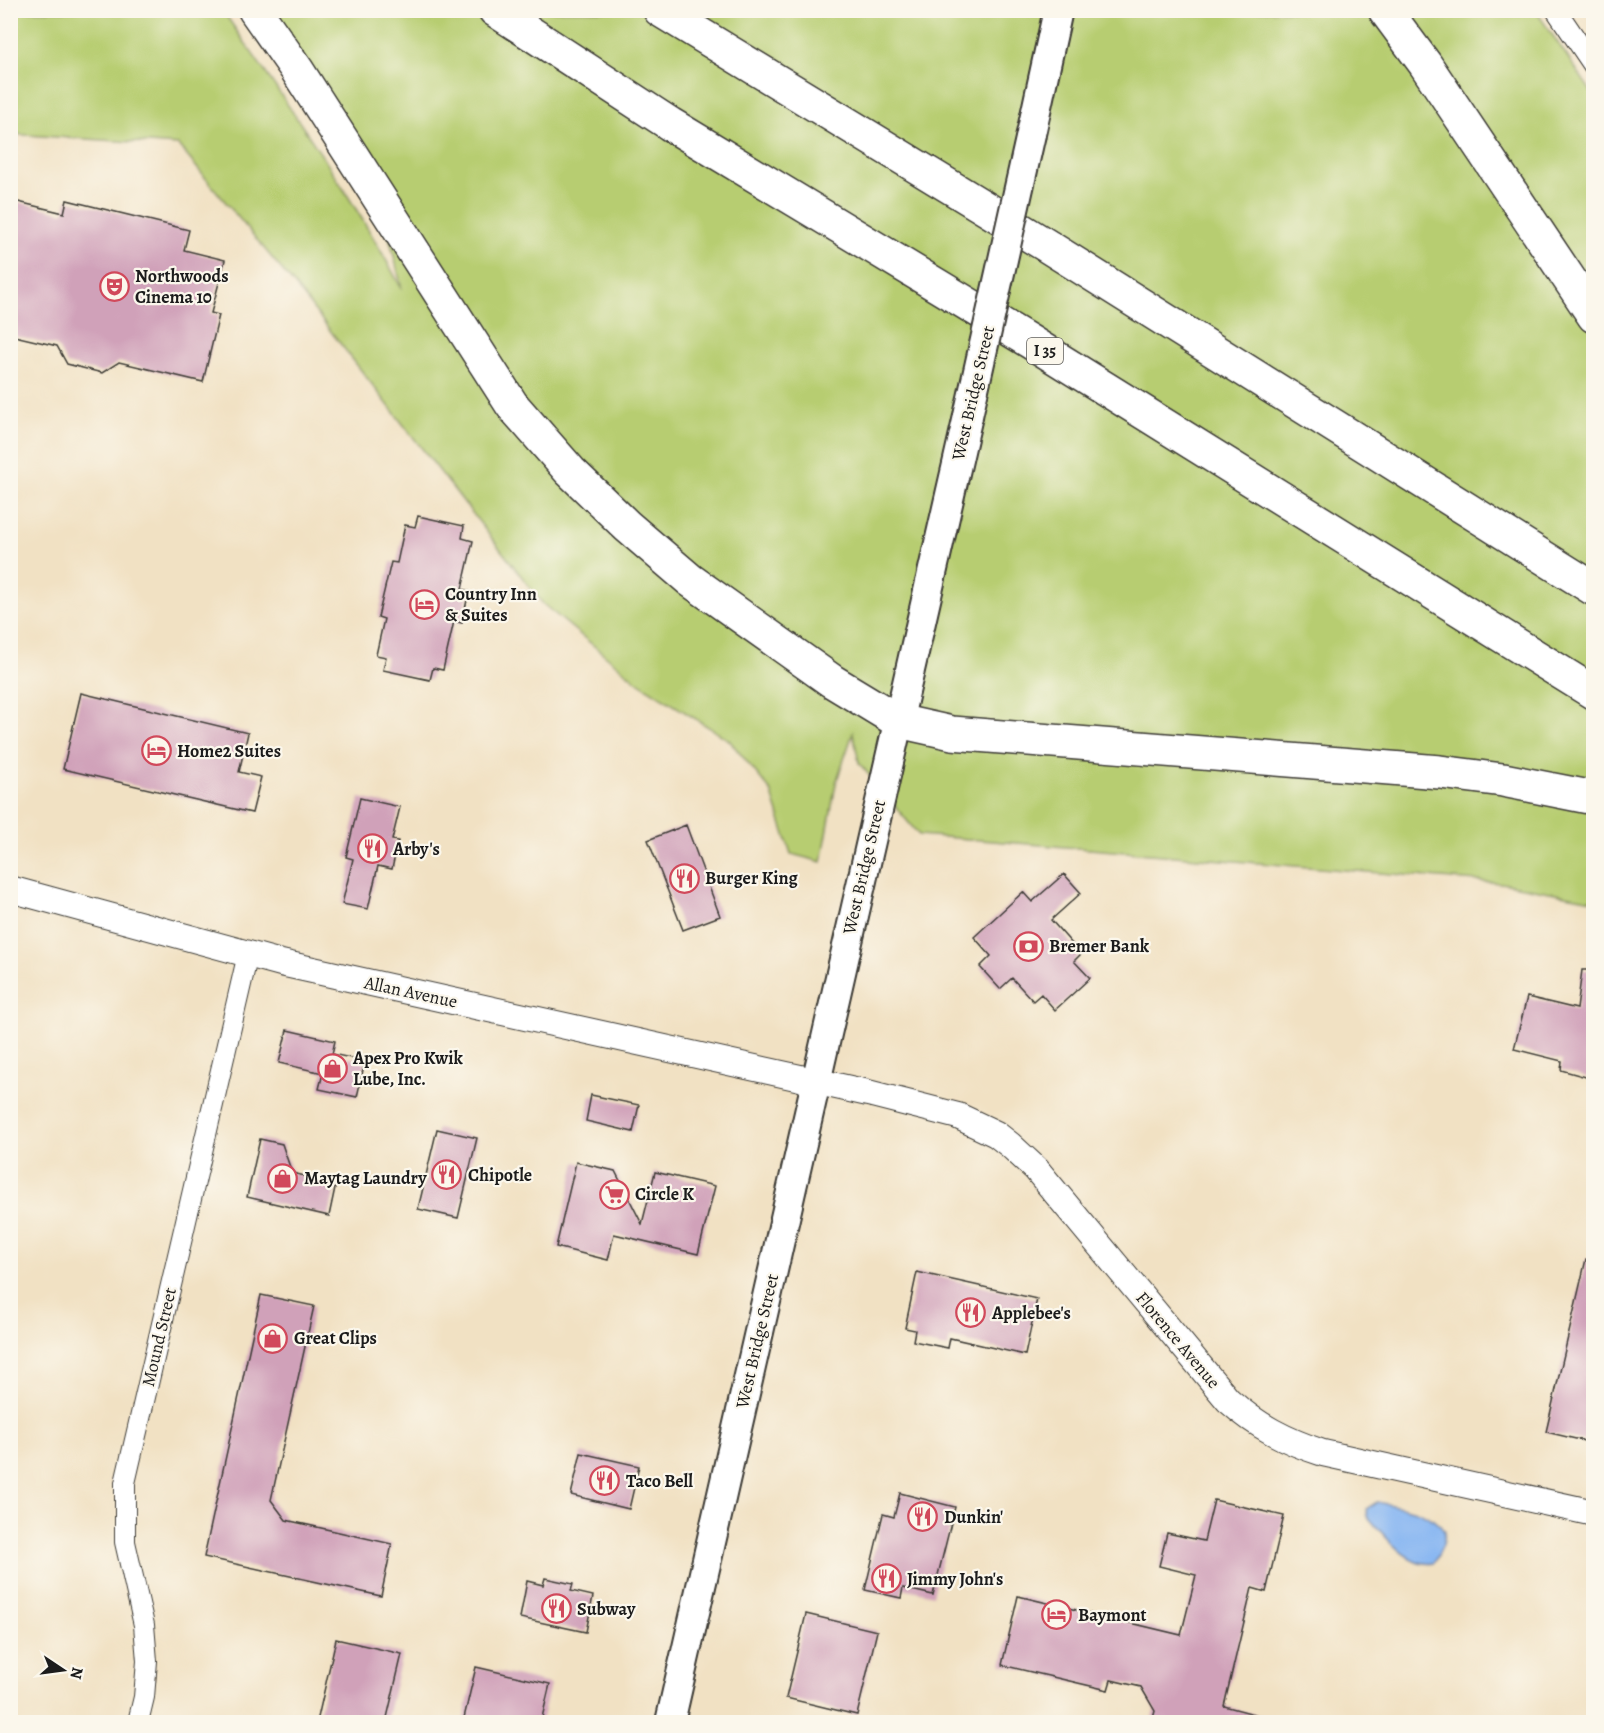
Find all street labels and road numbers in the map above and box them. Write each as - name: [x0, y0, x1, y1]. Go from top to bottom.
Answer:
- street label: West Bridge Street: [946, 323, 1000, 464]
- road number: I 35: [1027, 338, 1063, 364]
- street label: West Bridge Street: [837, 797, 891, 938]
- street label: Allan Avenue: [361, 970, 460, 1014]
- street label: West Bridge Street: [730, 1271, 784, 1412]
- street label: Mound Street: [136, 1285, 182, 1389]
- street label: Florence Avenue: [1130, 1286, 1226, 1394]

